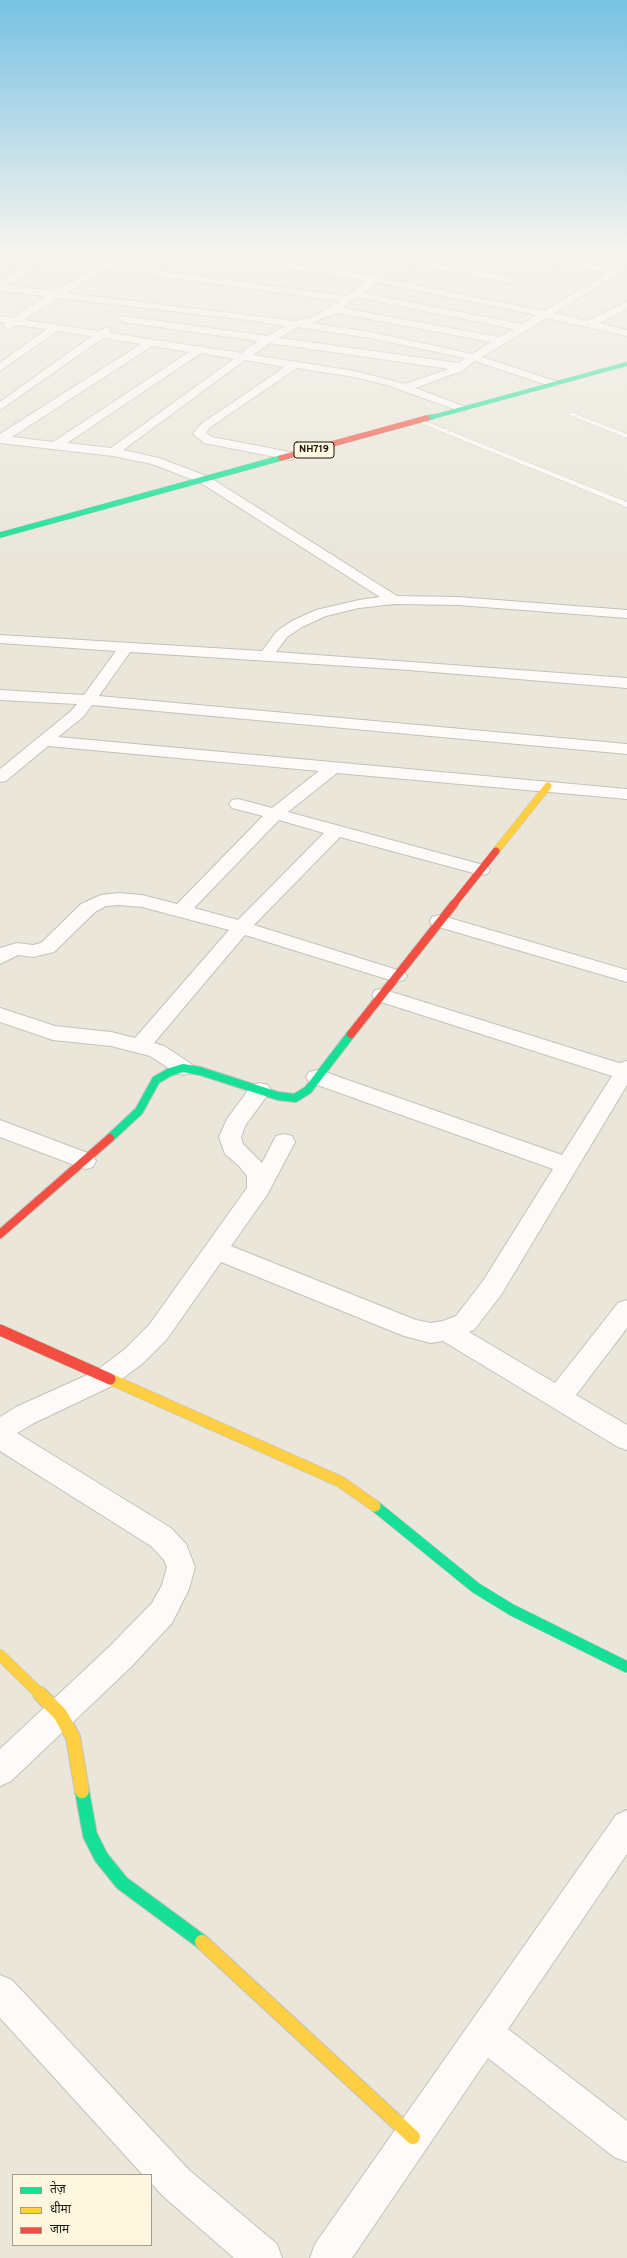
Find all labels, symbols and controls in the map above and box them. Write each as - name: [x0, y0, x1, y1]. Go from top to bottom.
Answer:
- road number: NH719: [294, 442, 334, 458]
- legend: [12, 2174, 152, 2246]
- text: तेज़: [50, 2182, 66, 2198]
- text: धीमा: [50, 2202, 71, 2218]
- text: जाम: [50, 2222, 69, 2238]

